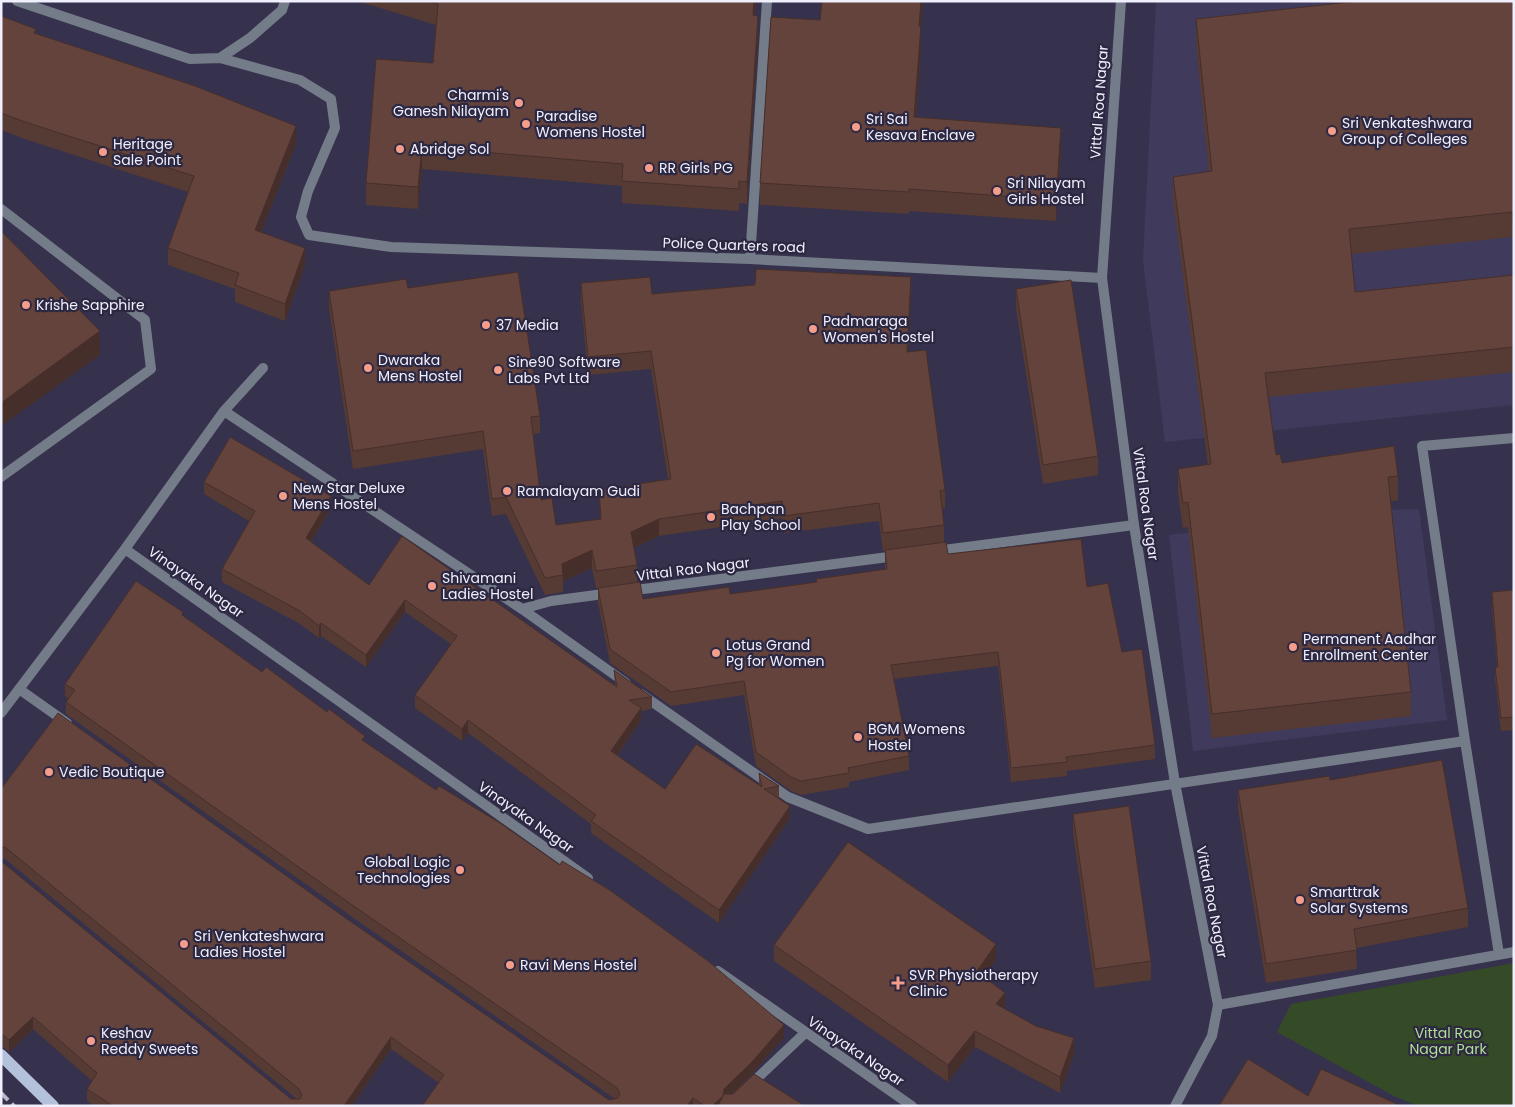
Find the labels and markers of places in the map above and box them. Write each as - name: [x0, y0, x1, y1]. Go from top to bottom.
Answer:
- place label: Charmi's Ganesh Nilayam: [393, 85, 509, 121]
- marker: Charmi's Ganesh Nilayam: [513, 97, 525, 109]
- place label: Paradise Womens Hostel: [536, 106, 645, 142]
- place label: Sri Sai Kesava Enclave: [866, 109, 975, 145]
- place label: Sri Venkateshwara Group of Colleges: [1342, 113, 1472, 149]
- marker: Paradise Womens Hostel: [520, 118, 532, 130]
- marker: Sri Sai Kesava Enclave: [850, 121, 862, 133]
- marker: Sri Venkateshwara Group of Colleges: [1326, 125, 1338, 137]
- place label: Heritage Sale Point: [113, 134, 181, 170]
- place label: Abridge Sol: [410, 139, 490, 159]
- marker: Abridge Sol: [394, 143, 406, 155]
- marker: Heritage Sale Point: [97, 146, 109, 158]
- place label: RR Girls PG: [659, 158, 733, 178]
- marker: RR Girls PG: [643, 162, 655, 174]
- place label: Sri Nilayam Girls Hostel: [1007, 173, 1086, 209]
- marker: Sri Nilayam Girls Hostel: [991, 185, 1003, 197]
- place label: Krishe Sapphire: [36, 295, 145, 315]
- marker: Krishe Sapphire: [20, 299, 32, 311]
- place label: Padmaraga Women's Hostel: [823, 311, 934, 347]
- place label: 37 Media: [496, 315, 559, 335]
- marker: 37 Media: [480, 319, 492, 331]
- marker: Padmaraga Women's Hostel: [807, 323, 819, 335]
- place label: Dwaraka Mens Hostel: [378, 350, 462, 386]
- place label: Sine90 Software Labs Pvt Ltd: [508, 352, 621, 388]
- marker: Dwaraka Mens Hostel: [362, 362, 374, 374]
- marker: Sine90 Software Labs Pvt Ltd: [492, 364, 504, 376]
- place label: New Star Deluxe Mens Hostel: [293, 478, 405, 514]
- place label: Ramalayam Gudi: [517, 481, 640, 501]
- marker: Ramalayam Gudi: [501, 485, 513, 497]
- marker: New Star Deluxe Mens Hostel: [277, 490, 289, 502]
- place label: Bachpan Play School: [721, 499, 801, 535]
- marker: Bachpan Play School: [705, 511, 717, 523]
- place label: Shivamani Ladies Hostel: [442, 568, 533, 604]
- marker: Shivamani Ladies Hostel: [426, 580, 438, 592]
- place label: Permanent Aadhar Enrollment Center: [1303, 629, 1436, 665]
- place label: Lotus Grand Pg for Women: [726, 635, 825, 671]
- marker: Permanent Aadhar Enrollment Center: [1287, 641, 1299, 653]
- marker: Lotus Grand Pg for Women: [710, 647, 722, 659]
- place label: BGM Womens Hostel: [868, 719, 965, 755]
- marker: BGM Womens Hostel: [852, 731, 864, 743]
- place label: Vedic Boutique: [59, 762, 165, 782]
- marker: Vedic Boutique: [43, 766, 55, 778]
- place label: Global Logic Technologies: [357, 852, 450, 888]
- marker: Global Logic Technologies: [454, 864, 466, 876]
- place label: Smarttrak Solar Systems: [1310, 882, 1408, 918]
- marker: Smarttrak Solar Systems: [1294, 894, 1306, 906]
- place label: Sri Venkateshwara Ladies Hostel: [194, 926, 324, 962]
- marker: Sri Venkateshwara Ladies Hostel: [178, 938, 190, 950]
- place label: Ravi Mens Hostel: [520, 955, 637, 975]
- marker: Ravi Mens Hostel: [504, 959, 516, 971]
- place label: SVR Physiotherapy Clinic: [909, 965, 1038, 1001]
- marker: SVR Physiotherapy Clinic: [891, 976, 905, 990]
- place label: Keshav Reddy Sweets: [101, 1023, 198, 1059]
- marker: Keshav Reddy Sweets: [85, 1035, 97, 1047]

